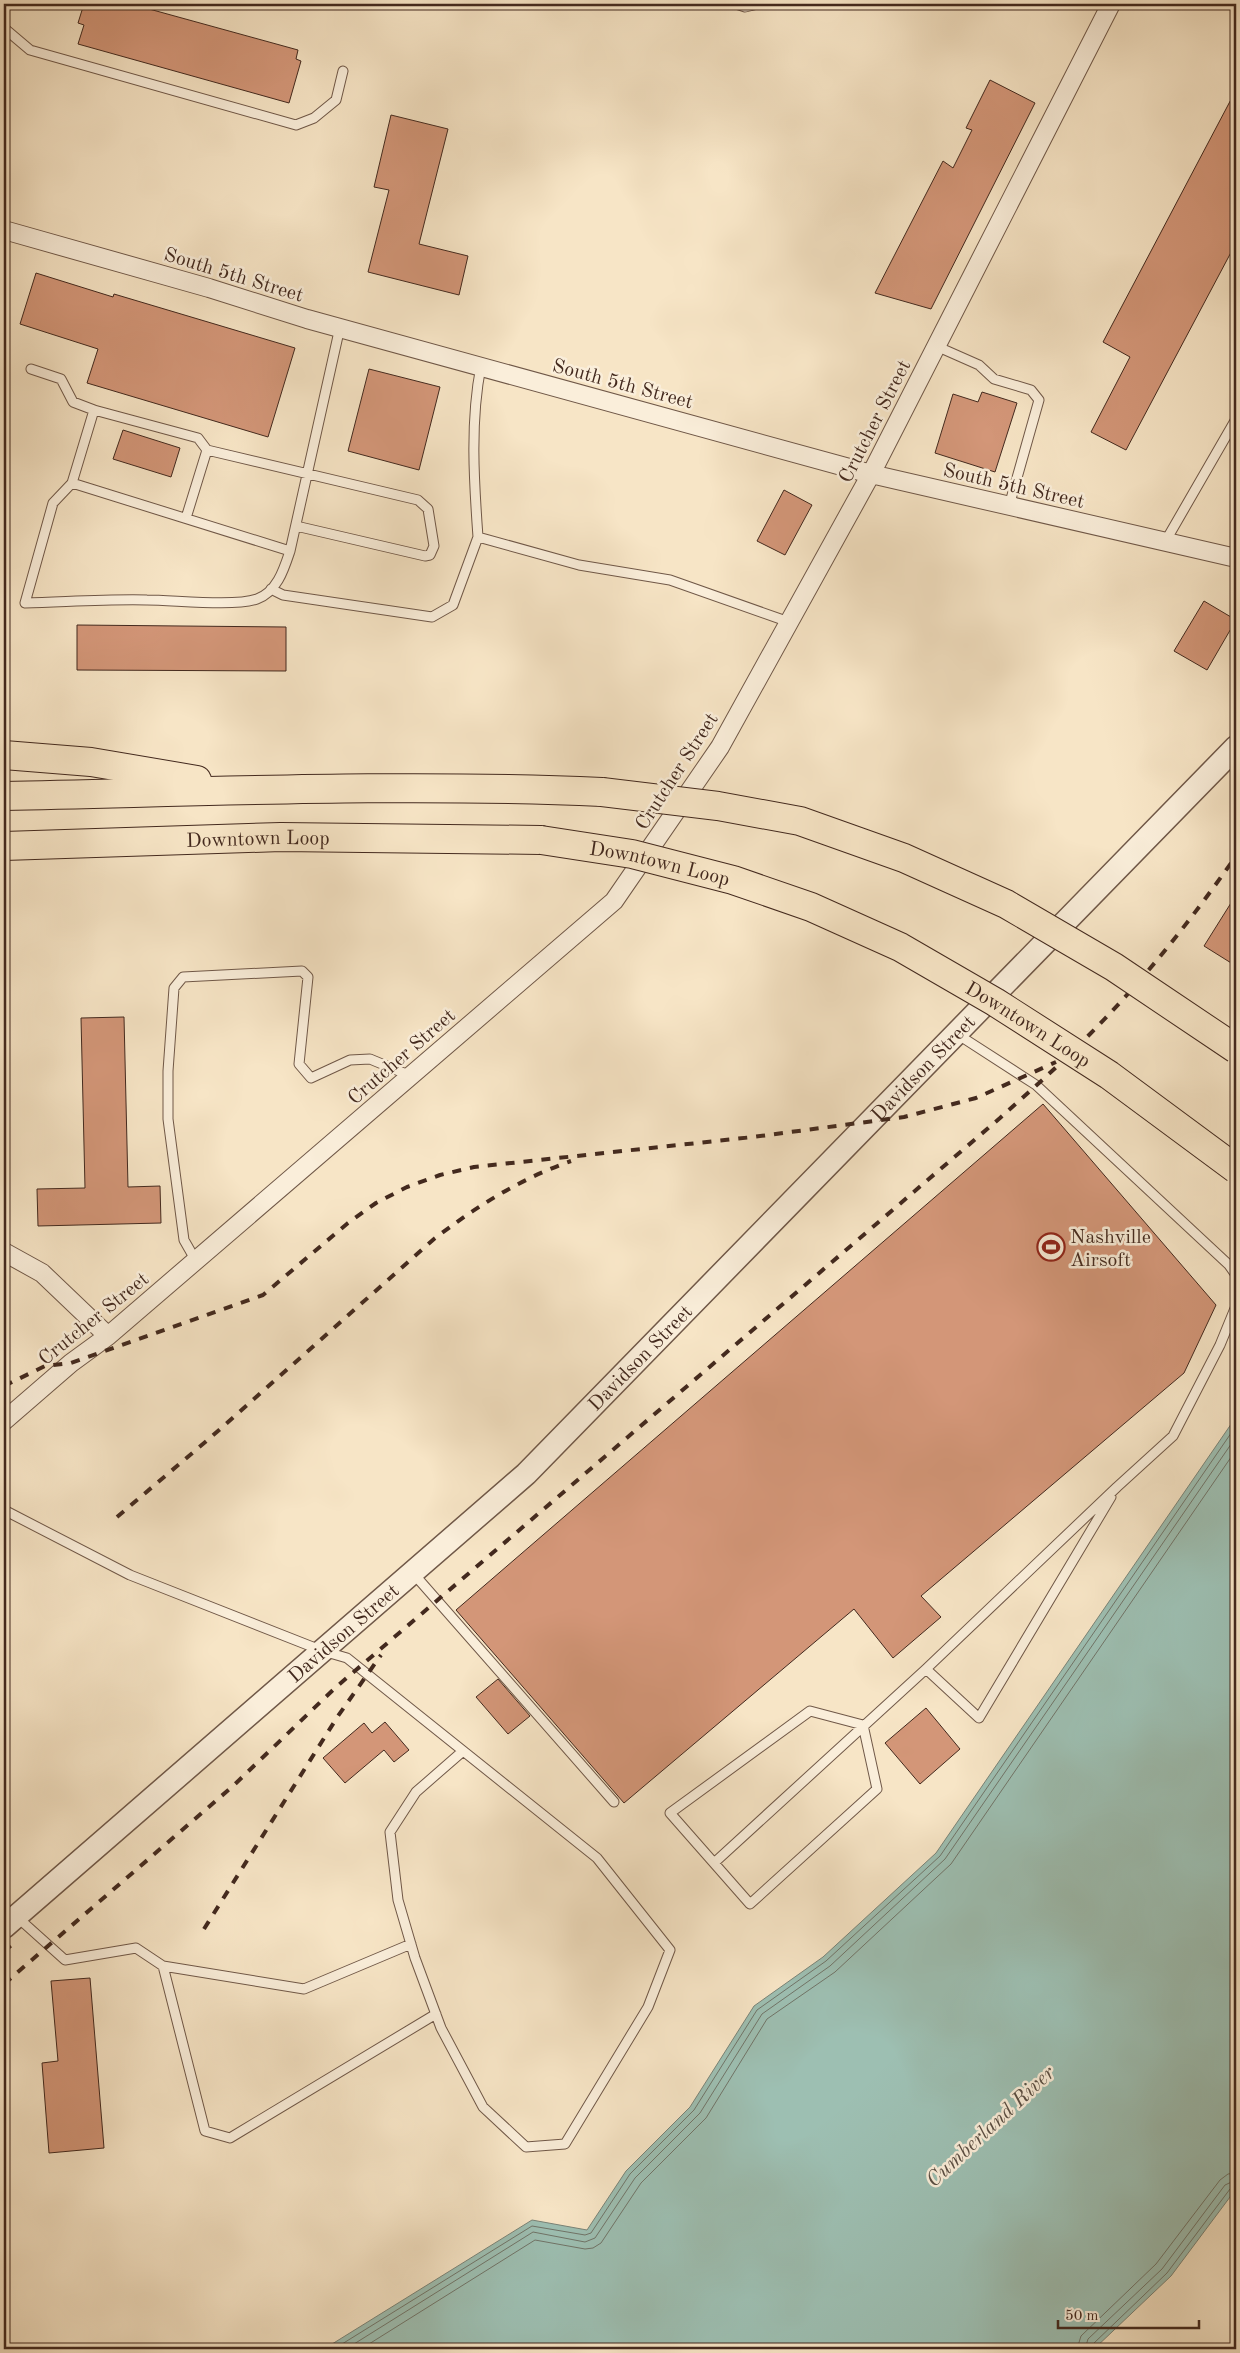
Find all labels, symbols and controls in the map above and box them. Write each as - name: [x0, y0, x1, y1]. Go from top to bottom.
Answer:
- street label: South 5th Street: [161, 245, 305, 307]
- street label: South 5th Street: [550, 357, 695, 413]
- street label: Crutcher Street: [836, 357, 915, 487]
- street label: South 5th Street: [941, 461, 1086, 513]
- street label: Crutcher Street: [633, 710, 723, 834]
- street label: Downtown Loop: [186, 829, 330, 852]
- street label: Downtown Loop: [588, 840, 732, 891]
- street label: Downtown Loop: [961, 979, 1093, 1072]
- street label: Crutcher Street: [345, 1006, 460, 1109]
- street label: Davidson Street: [868, 1012, 980, 1126]
- place label: Nashville Airsoft: [1070, 1228, 1151, 1271]
- sports icon: Nashville Airsoft: [1036, 1232, 1066, 1262]
- street label: Crutcher Street: [36, 1269, 153, 1370]
- street label: Davidson Street: [585, 1302, 697, 1416]
- street label: Davidson Street: [285, 1581, 404, 1687]
- water label: Cumberland River: [923, 2062, 1060, 2192]
- scale bar: [1058, 2298, 1199, 2330]
- text: 50 m: [1065, 2309, 1099, 2324]

